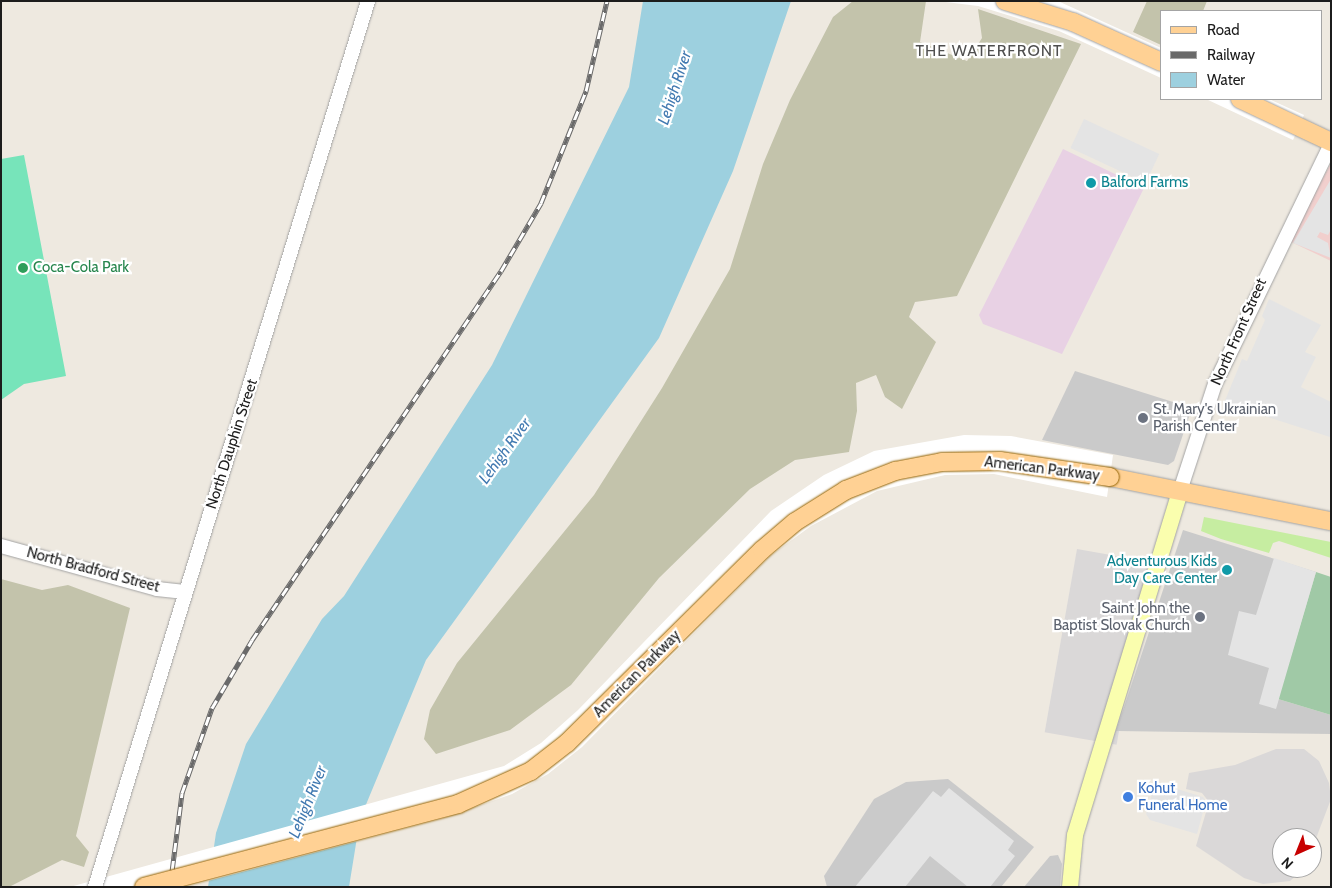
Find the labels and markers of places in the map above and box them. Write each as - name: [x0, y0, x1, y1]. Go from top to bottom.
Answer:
- place label: Balford Farms: [1101, 174, 1188, 192]
- marker: Balford Farms: [1085, 177, 1097, 189]
- place label: Coca-Cola Park: [33, 259, 129, 277]
- marker: Coca-Cola Park: [17, 262, 29, 274]
- place label: St. Mary's Ukrainian Parish Center: [1153, 400, 1276, 435]
- marker: St. Mary's Ukrainian Parish Center: [1137, 412, 1149, 424]
- place label: Adventurous Kids Day Care Center: [1107, 552, 1217, 587]
- marker: Adventurous Kids Day Care Center: [1221, 564, 1233, 576]
- place label: Saint John the Baptist Slovak Church: [1053, 599, 1190, 634]
- marker: Saint John the Baptist Slovak Church: [1194, 611, 1206, 623]
- place label: Kohut Funeral Home: [1138, 779, 1227, 814]
- marker: Kohut Funeral Home: [1122, 791, 1134, 803]

